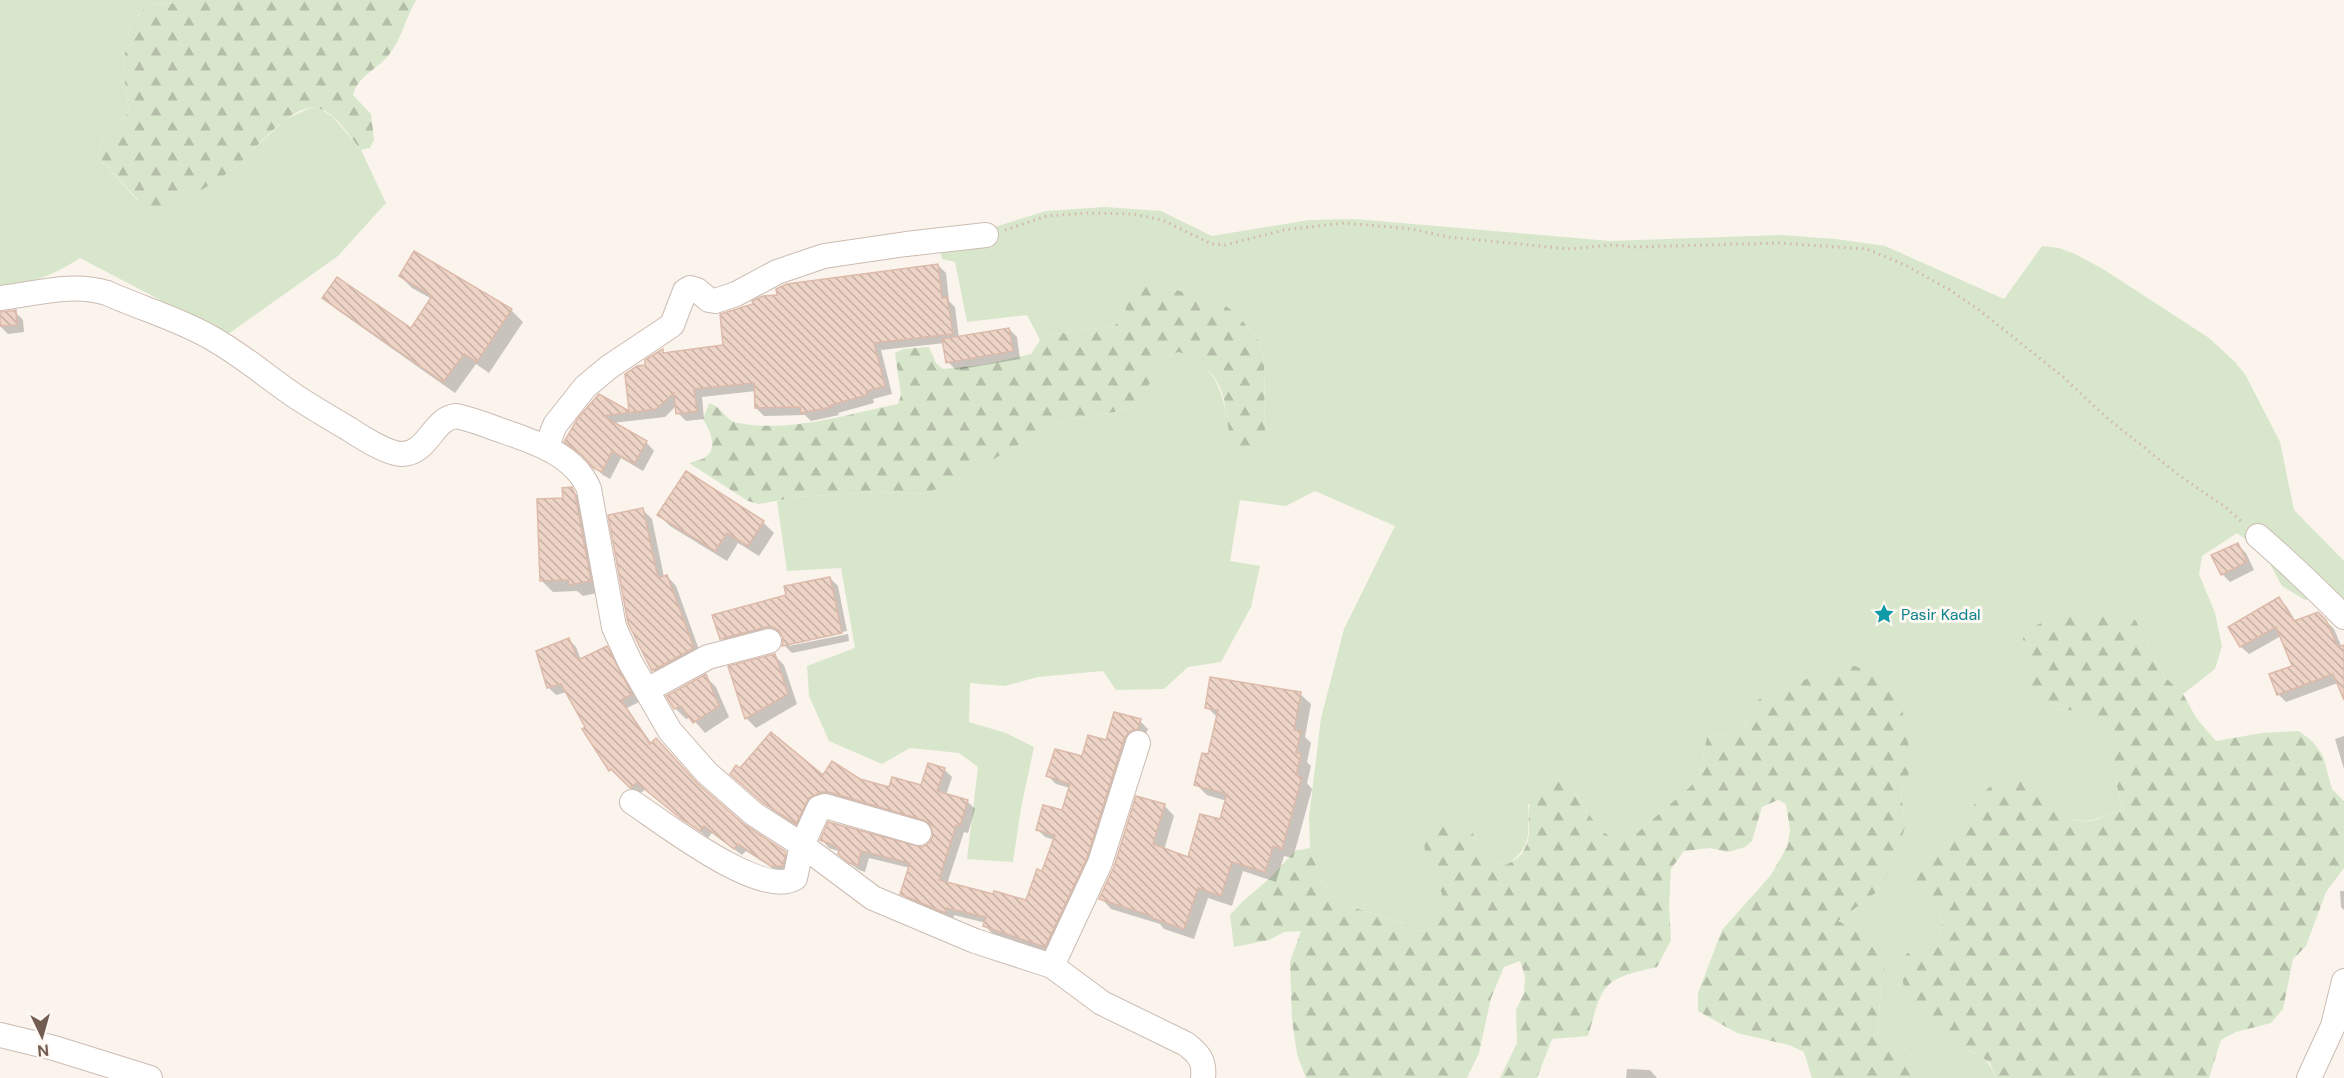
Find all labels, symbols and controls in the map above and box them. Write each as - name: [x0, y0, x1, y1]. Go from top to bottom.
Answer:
- place icon: Pasir Kadal: [1872, 602, 1896, 626]
- place label: Pasir Kadal: [1901, 604, 1981, 625]
- north arrow: [12, 1006, 72, 1066]
- text: N: [37, 1039, 50, 1061]

